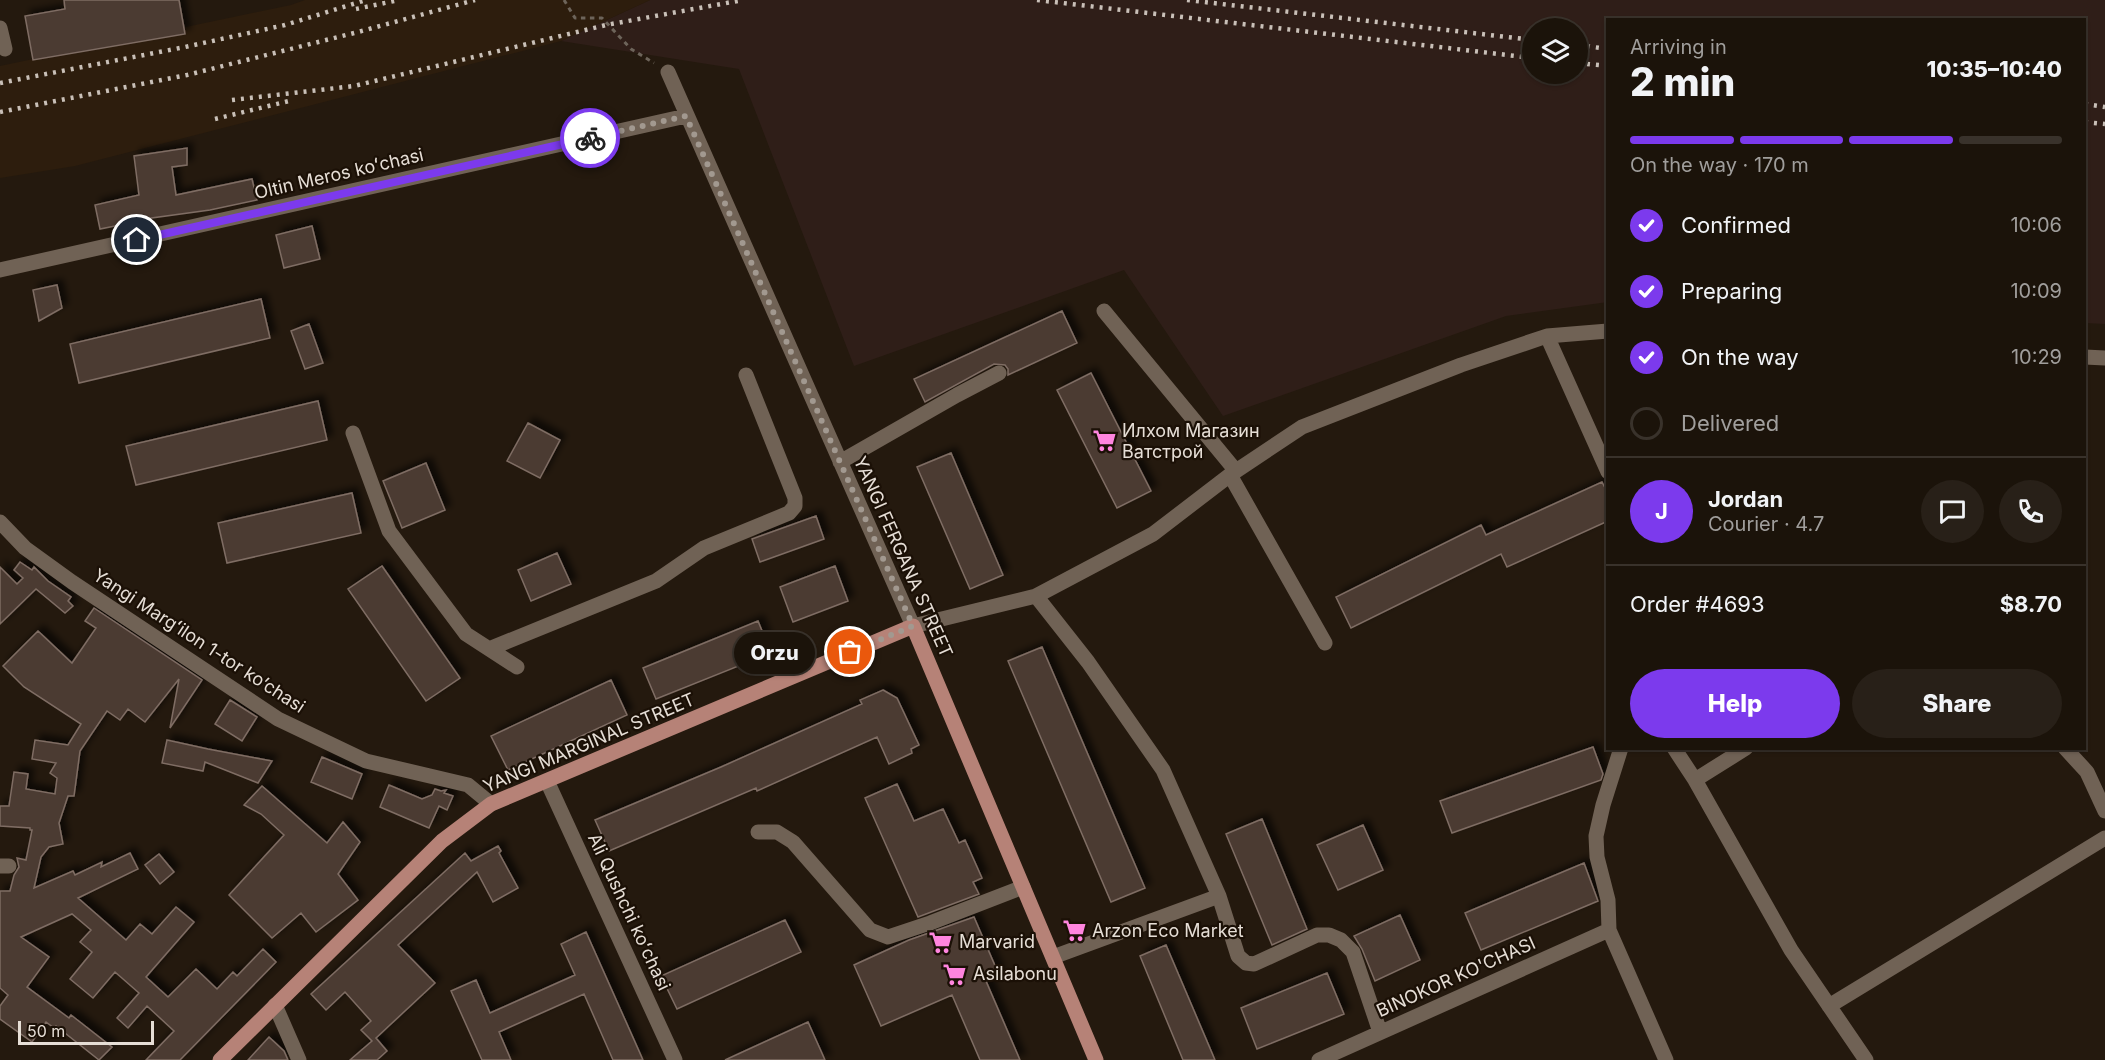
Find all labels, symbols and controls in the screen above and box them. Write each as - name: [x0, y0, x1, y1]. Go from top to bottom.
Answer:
- map controls: [1522, 18, 1588, 84]
- button: layers: [1522, 18, 1588, 84]
- text: Arriving in: [1630, 35, 1727, 59]
- text: 10:35–10:40: [1926, 56, 2062, 82]
- text: 2 min: [1630, 58, 1735, 105]
- courier: [560, 108, 620, 168]
- icon: bike: [574, 122, 607, 155]
- street label: Oltin Meros koʻchasi: [252, 144, 425, 203]
- text: On the way · 170 m: [1630, 153, 1809, 177]
- icon: check: [1630, 209, 1663, 242]
- text: Confirmed: [1681, 212, 1791, 238]
- text: 10:06: [2010, 213, 2062, 237]
- pin: [111, 214, 162, 265]
- icon: home: [120, 223, 153, 256]
- icon: check: [1630, 275, 1663, 308]
- text: Preparing: [1681, 278, 1782, 304]
- text: 10:09: [2010, 279, 2062, 303]
- icon: check: [1630, 341, 1663, 374]
- text: On the way: [1681, 344, 1799, 370]
- text: 10:29: [2011, 345, 2062, 369]
- text: Delivered: [1681, 410, 1779, 436]
- place label: Илхом Магазин Ватстрой: [1122, 420, 1260, 462]
- supermarket icon: Илхом Магазин Ватстрой: [1091, 428, 1117, 454]
- street label: YANGI FERGANA STREET: [850, 453, 957, 661]
- button: chat: [1921, 480, 1984, 543]
- button: phone: [1999, 480, 2062, 543]
- text: Jordan: [1708, 486, 1783, 512]
- text: J: [1655, 498, 1668, 524]
- text: Courier · 4.7: [1708, 512, 1824, 536]
- street label: Yangi Margʻilon 1-tor koʼchasi: [89, 564, 309, 717]
- text: Order #4693: [1630, 591, 1765, 617]
- text: $8.70: [2000, 591, 2062, 617]
- pin: [824, 626, 875, 677]
- callout: Orzu: [733, 631, 814, 673]
- icon: bag: [833, 635, 866, 668]
- text: Orzu: [750, 641, 799, 665]
- button: Help: [1630, 669, 1840, 738]
- button: Share: [1852, 669, 2062, 738]
- street label: YANGI MARGINAL STREET: [480, 688, 698, 797]
- street label: Ali Qushchi koʻchasi: [584, 830, 675, 994]
- supermarket icon: Arzon Eco Market: [1061, 918, 1087, 944]
- place label: Arzon Eco Market: [1092, 920, 1244, 941]
- supermarket icon: Marvarid: [928, 929, 954, 955]
- place label: Marvarid: [959, 931, 1035, 952]
- street label: BINOKOR KO'CHASI: [1373, 932, 1539, 1021]
- supermarket icon: Asilabonu: [942, 961, 968, 987]
- place label: Asilabonu: [973, 963, 1057, 984]
- scale bar: [18, 1018, 154, 1046]
- text: 50 m: [27, 1021, 65, 1041]

